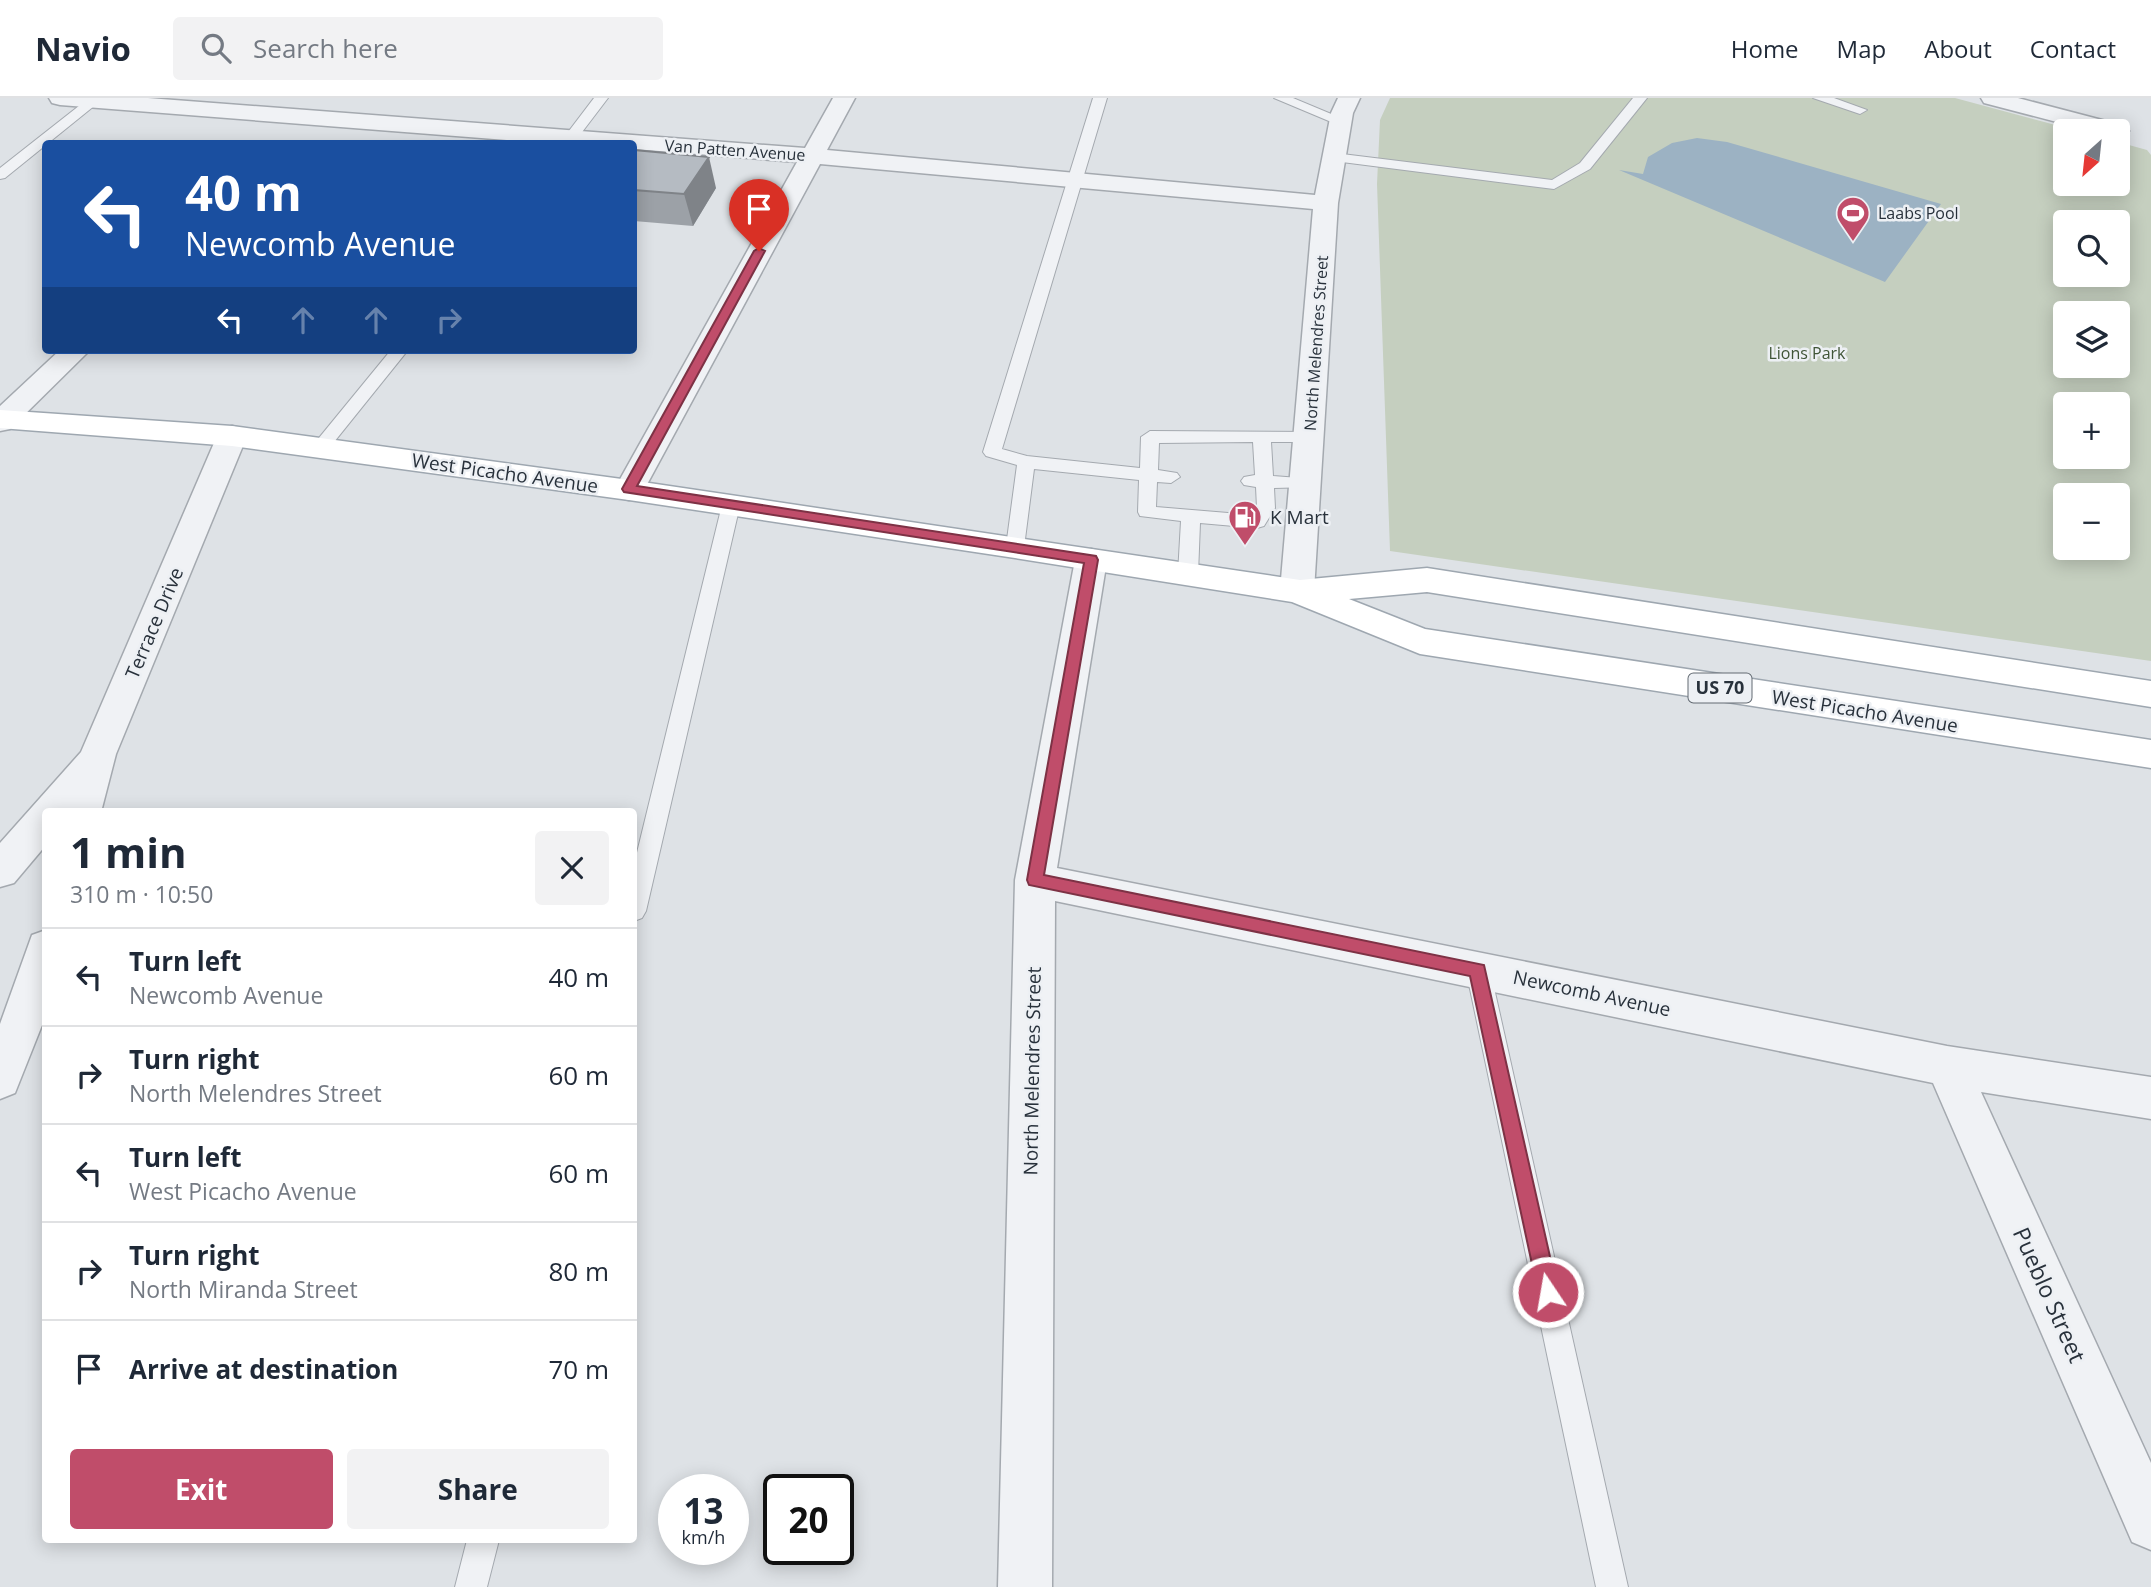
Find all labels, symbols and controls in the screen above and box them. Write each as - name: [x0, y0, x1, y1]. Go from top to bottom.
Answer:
- search box: [173, 17, 663, 80]
- text: Navio: [35, 26, 131, 71]
- icon: search: [197, 29, 235, 67]
- text: Search here: [253, 30, 398, 66]
- text: Home: [1731, 32, 1799, 65]
- text: Map: [1837, 32, 1886, 65]
- text: About: [1924, 32, 1992, 65]
- text: Contact: [2030, 32, 2116, 65]
- north arrow: [2053, 119, 2130, 196]
- map controls: [2053, 119, 2130, 560]
- street label: Van Patten Avenue: [664, 134, 806, 166]
- text: 40 m: [185, 159, 302, 225]
- icon: left: [70, 168, 161, 259]
- pin: [729, 179, 789, 251]
- icon: arrive: [740, 190, 778, 228]
- sports icon: Laabs Pool: [1834, 194, 1872, 243]
- place label: Laabs Pool: [1878, 202, 1959, 224]
- button: search: [2053, 210, 2130, 287]
- text: Newcomb Avenue: [185, 222, 455, 265]
- street label: North Melendres Street: [1299, 254, 1333, 431]
- icon: left: [211, 301, 249, 339]
- icon: ahead: [284, 301, 322, 339]
- icon: ahead: [357, 301, 395, 339]
- icon: right: [430, 301, 468, 339]
- button: layers: [2053, 301, 2130, 378]
- park label: Lions Park: [1768, 342, 1846, 364]
- button: +: [2053, 392, 2130, 469]
- street label: West Picacho Avenue: [410, 447, 600, 499]
- button: −: [2053, 483, 2130, 560]
- fuel station icon: K Mart: [1226, 498, 1264, 547]
- place label: K Mart: [1270, 504, 1329, 530]
- street label: Terrace Drive: [119, 563, 189, 683]
- road number: US 70: [1688, 674, 1752, 702]
- street label: West Picacho Avenue: [1770, 683, 1960, 739]
- text: 1 min: [70, 823, 187, 880]
- button: close: [535, 831, 609, 905]
- text: 310 m · 10:50: [70, 878, 213, 910]
- text: Turn left: [129, 943, 241, 979]
- icon: left: [70, 958, 108, 996]
- text: 40 m: [548, 959, 609, 995]
- street label: Newcomb Avenue: [1511, 964, 1673, 1022]
- street label: North Melendres Street: [1017, 966, 1047, 1176]
- text: Newcomb Avenue: [129, 979, 323, 1011]
- text: Turn right: [129, 1041, 260, 1077]
- icon: right: [70, 1056, 108, 1094]
- text: 60 m: [548, 1057, 609, 1093]
- text: North Melendres Street: [129, 1077, 382, 1109]
- text: Turn left: [129, 1139, 241, 1175]
- icon: left: [70, 1154, 108, 1192]
- text: 60 m: [548, 1155, 609, 1191]
- text: West Picacho Avenue: [129, 1175, 357, 1207]
- street label: Pueblo Street: [2006, 1222, 2094, 1367]
- text: Turn right: [129, 1237, 260, 1273]
- icon: right: [70, 1252, 108, 1290]
- text: 80 m: [548, 1253, 609, 1289]
- position arrow: [1511, 1255, 1585, 1329]
- text: North Miranda Street: [129, 1273, 358, 1305]
- icon: arrive: [70, 1350, 108, 1388]
- text: Arrive at destination: [129, 1351, 398, 1387]
- text: 70 m: [548, 1351, 609, 1387]
- button: Exit: [70, 1449, 333, 1529]
- button: Share: [347, 1449, 609, 1529]
- speed limit sign: 20: [763, 1474, 854, 1565]
- text: 13: [683, 1487, 724, 1534]
- text: km/h: [682, 1525, 725, 1549]

